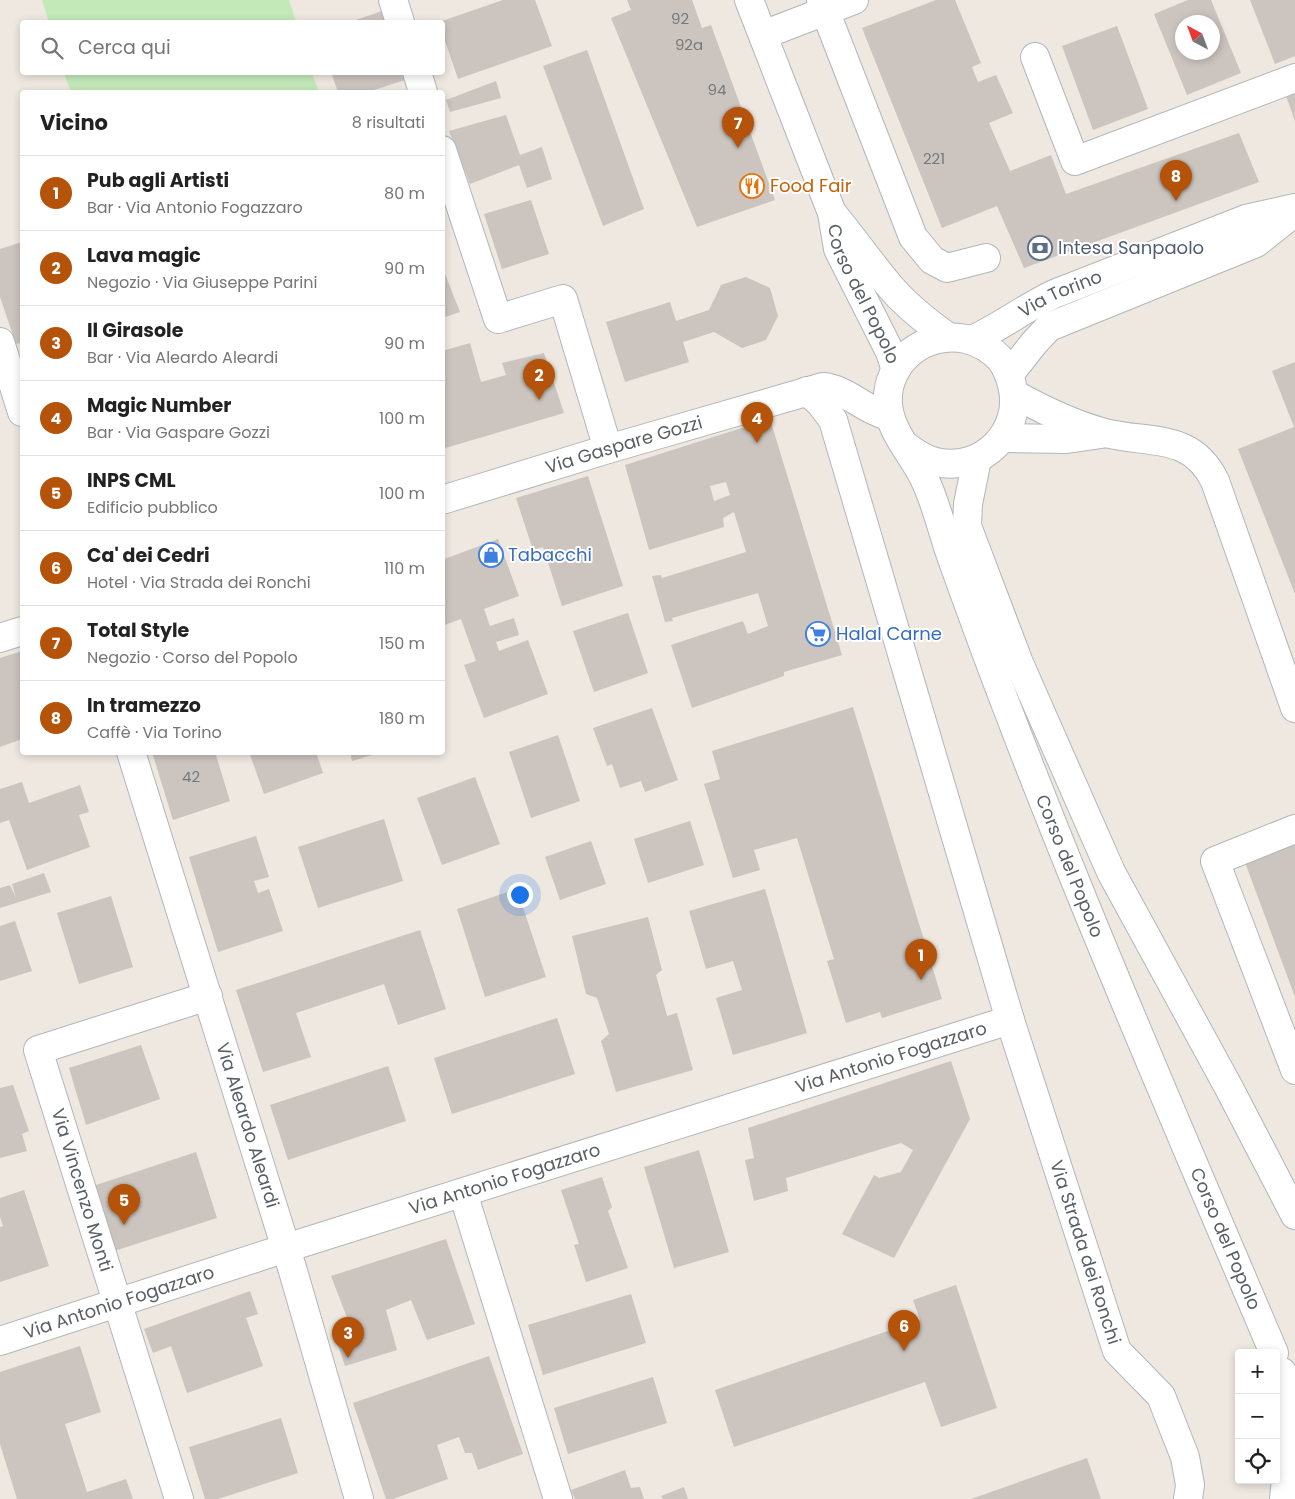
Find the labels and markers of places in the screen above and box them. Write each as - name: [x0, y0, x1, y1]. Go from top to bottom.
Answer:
- pin: 7: [722, 107, 754, 148]
- pin: 8: [1160, 160, 1192, 201]
- restaurant icon: Food Fair: [739, 173, 765, 199]
- place label: Food Fair: [770, 173, 852, 198]
- bank icon: Intesa Sanpaolo: [1027, 235, 1053, 261]
- place label: Intesa Sanpaolo: [1058, 235, 1204, 260]
- pin: 2: [523, 359, 555, 400]
- pin: 4: [741, 402, 773, 443]
- shop icon: Tabacchi: [478, 542, 504, 568]
- place label: Tabacchi: [508, 542, 592, 567]
- supermarket icon: Halal Carne: [805, 621, 831, 647]
- place label: Halal Carne: [836, 621, 942, 646]
- pin: 1: [905, 939, 937, 980]
- pin: 5: [108, 1184, 140, 1225]
- pin: 6: [888, 1310, 920, 1351]
- pin: 3: [332, 1317, 364, 1358]

